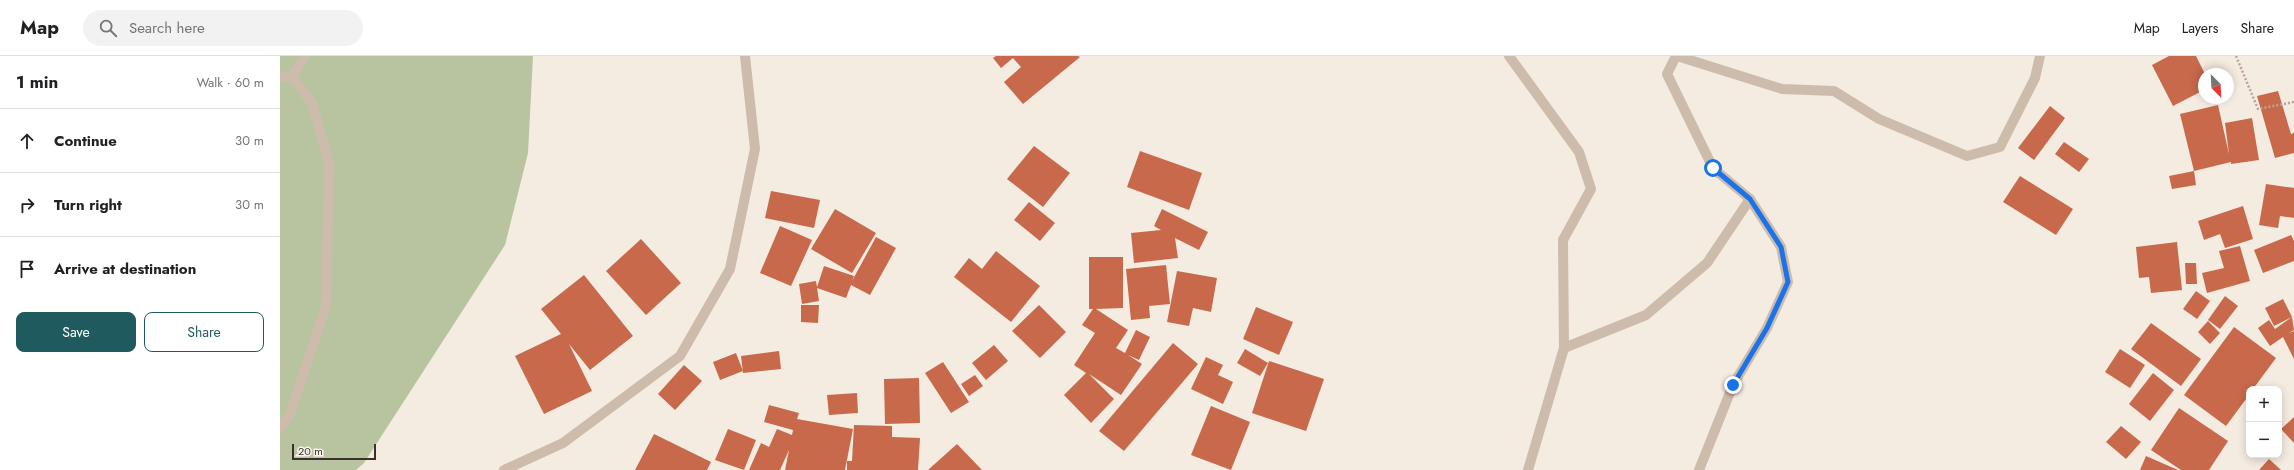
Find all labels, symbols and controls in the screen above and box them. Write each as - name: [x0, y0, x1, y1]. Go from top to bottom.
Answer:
- search box: [83, 10, 363, 46]
- text: Map: [20, 14, 59, 41]
- icon: search: [97, 17, 119, 39]
- text: Search here: [129, 17, 205, 39]
- text: Map: [2134, 18, 2160, 38]
- text: Layers: [2182, 18, 2218, 38]
- text: Share: [2240, 18, 2274, 38]
- north arrow: [2198, 68, 2234, 104]
- text: 1 min: [16, 70, 58, 94]
- text: Walk · 60 m: [196, 73, 264, 92]
- icon: ahead: [16, 130, 38, 152]
- text: Continue: [54, 130, 117, 152]
- text: 30 m: [235, 131, 264, 150]
- route start: [1704, 159, 1722, 177]
- icon: right: [16, 194, 38, 216]
- text: Turn right: [54, 194, 122, 216]
- text: 30 m: [235, 195, 264, 214]
- icon: arrive: [16, 258, 38, 280]
- text: Arrive at destination: [54, 258, 196, 280]
- button: Save: [16, 312, 136, 352]
- button: Share: [144, 312, 264, 352]
- route end: [1724, 376, 1742, 394]
- map controls: [2246, 386, 2282, 458]
- button: +: [2246, 386, 2282, 422]
- button: −: [2246, 422, 2282, 458]
- scale bar: [292, 442, 376, 461]
- text: 20 m: [298, 443, 323, 459]

